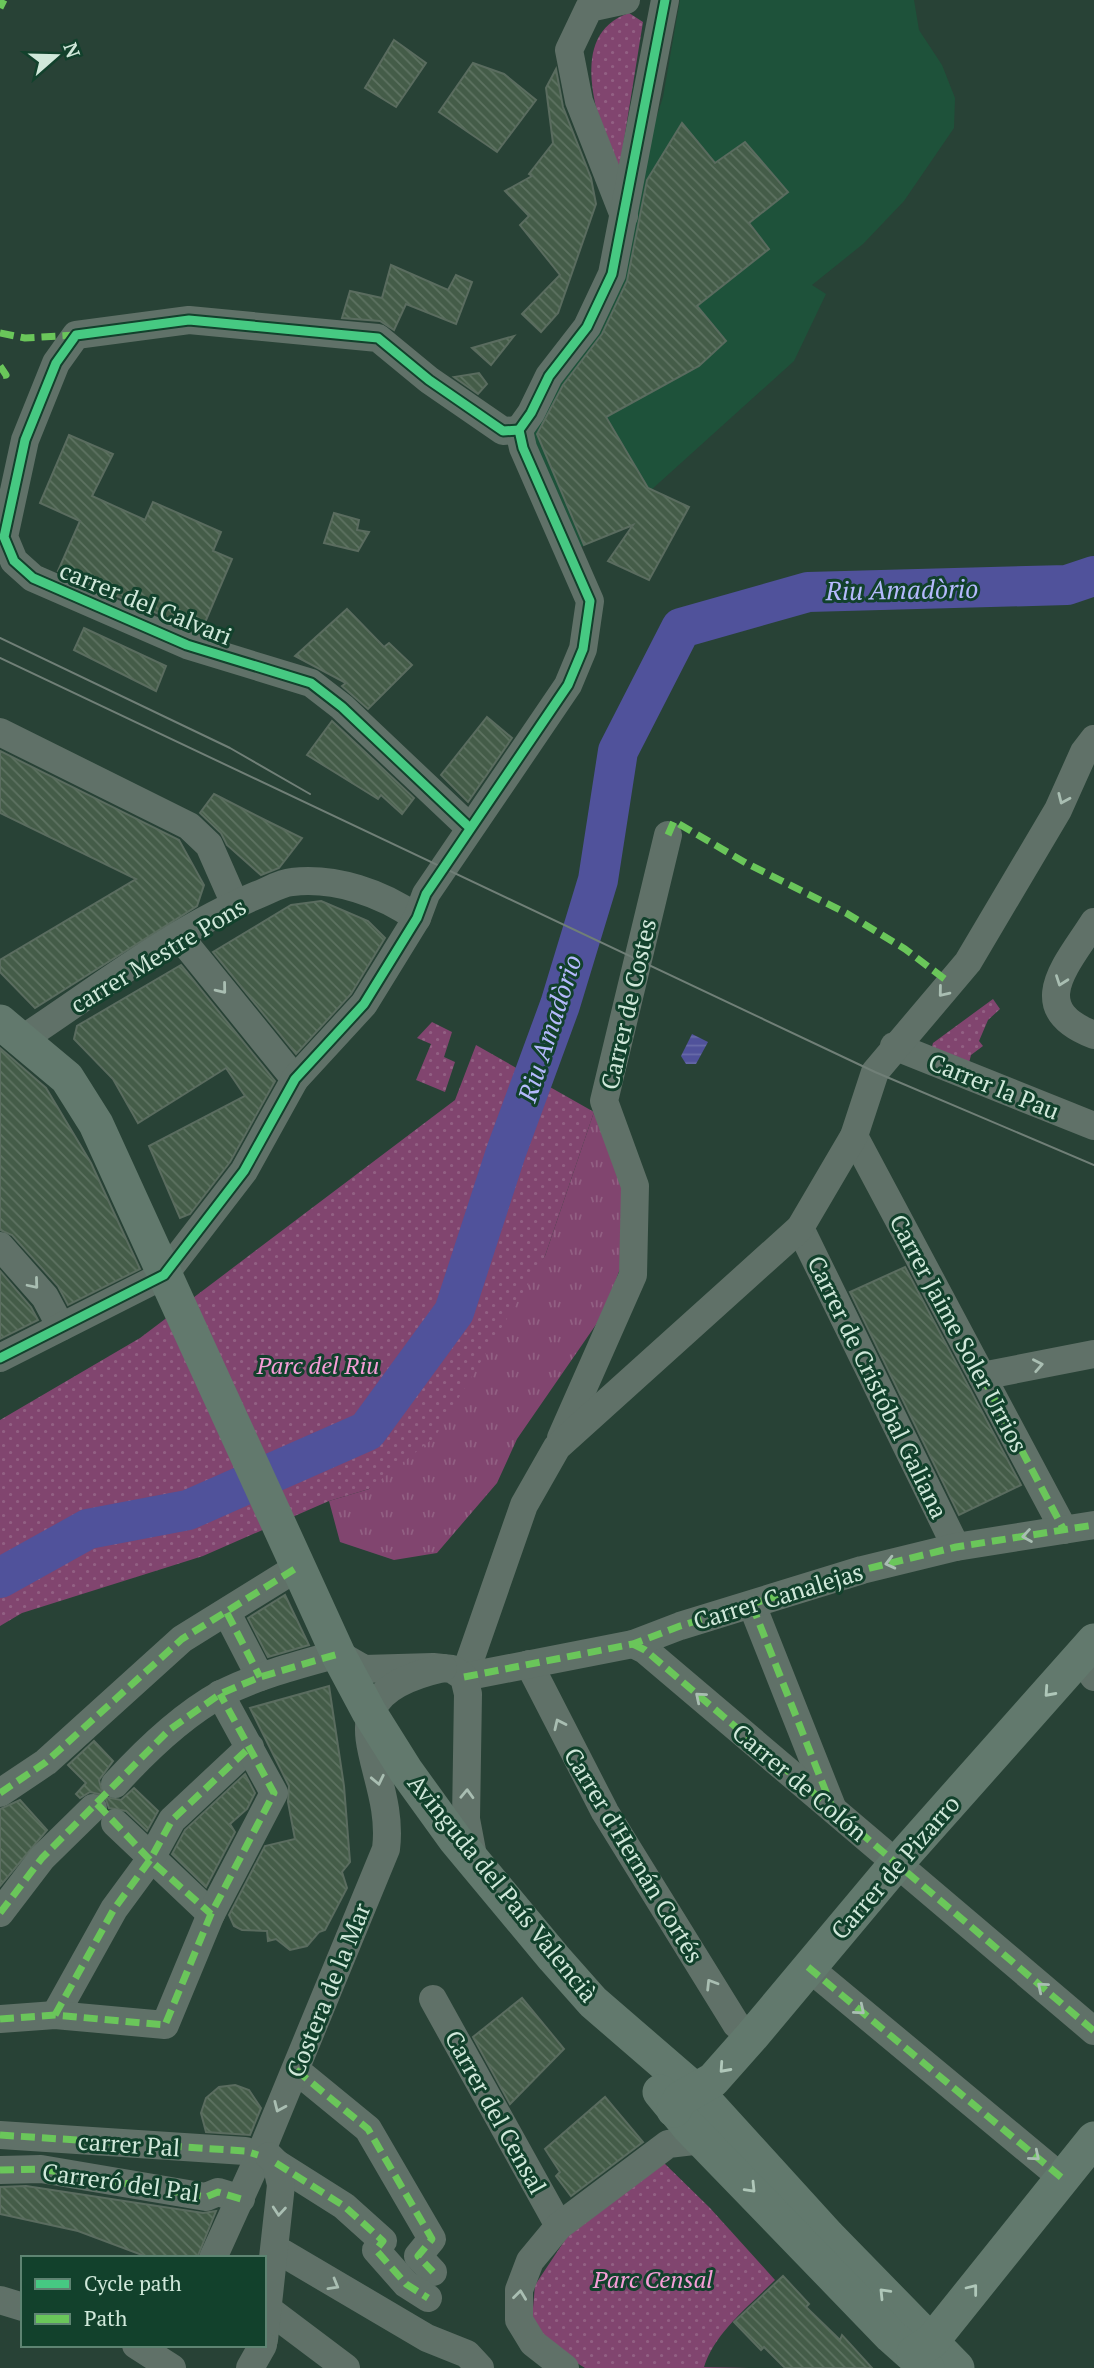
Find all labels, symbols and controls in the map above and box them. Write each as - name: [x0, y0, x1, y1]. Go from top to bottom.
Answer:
- north arrow: [21, 21, 91, 91]
- text: N: [58, 39, 87, 62]
- street label: carrer del Calvari: [55, 554, 237, 652]
- water label: Riu Amadòrio: [824, 571, 979, 607]
- one-way arrow: [1057, 792, 1071, 804]
- street label: carrer Mestre Pons: [64, 890, 252, 1020]
- street label: Carrer de Costes: [593, 916, 663, 1092]
- water label: Riu Amadòrio: [509, 950, 589, 1107]
- one-way arrow: [1055, 974, 1069, 986]
- one-way arrow: [214, 982, 227, 994]
- one-way arrow: [939, 983, 951, 996]
- street label: Carrer la Pau: [924, 1045, 1064, 1127]
- street label: Carrer Jaime Soler Urrios: [883, 1208, 1035, 1458]
- street label: Carrer de Cristóbal Galiana: [800, 1250, 956, 1524]
- one-way arrow: [26, 1275, 38, 1288]
- park label: Parc del Riu: [256, 1349, 379, 1381]
- one-way arrow: [1032, 1358, 1044, 1373]
- one-way arrow: [1021, 1528, 1032, 1543]
- street label: Carrer Canalejas: [689, 1555, 867, 1637]
- one-way arrow: [884, 1555, 896, 1569]
- one-way arrow: [1045, 1684, 1057, 1697]
- one-way arrow: [695, 1693, 708, 1705]
- street label: Carrer de Colón: [726, 1716, 874, 1848]
- one-way arrow: [553, 1719, 567, 1732]
- street label: Carrer d'Hernán Cortés: [557, 1741, 711, 1969]
- street label: Avinguda del País Valencià: [401, 1767, 605, 2009]
- one-way arrow: [369, 1774, 384, 1786]
- one-way arrow: [459, 1788, 474, 1799]
- street label: Carrer de Pizarro: [823, 1788, 967, 1946]
- street label: Costera de la Mar: [278, 1897, 378, 2082]
- one-way arrow: [707, 1979, 720, 1992]
- one-way arrow: [1037, 1983, 1050, 1995]
- one-way arrow: [853, 2002, 865, 2015]
- street label: Carrer del Censal: [438, 2024, 554, 2200]
- one-way arrow: [720, 2060, 732, 2073]
- one-way arrow: [273, 2100, 287, 2112]
- street label: carrer Pal: [77, 2124, 181, 2164]
- one-way arrow: [1027, 2148, 1040, 2160]
- street label: Carreró del Pal: [40, 2155, 202, 2209]
- one-way arrow: [742, 2180, 755, 2193]
- one-way arrow: [272, 2206, 287, 2217]
- legend: [21, 2256, 266, 2347]
- park label: Parc Censal: [592, 2263, 713, 2295]
- text: Cycle path: [84, 2269, 182, 2297]
- one-way arrow: [326, 2277, 339, 2290]
- one-way arrow: [965, 2284, 978, 2296]
- one-way arrow: [879, 2288, 892, 2301]
- one-way arrow: [513, 2289, 528, 2301]
- text: Path: [84, 2304, 127, 2332]

